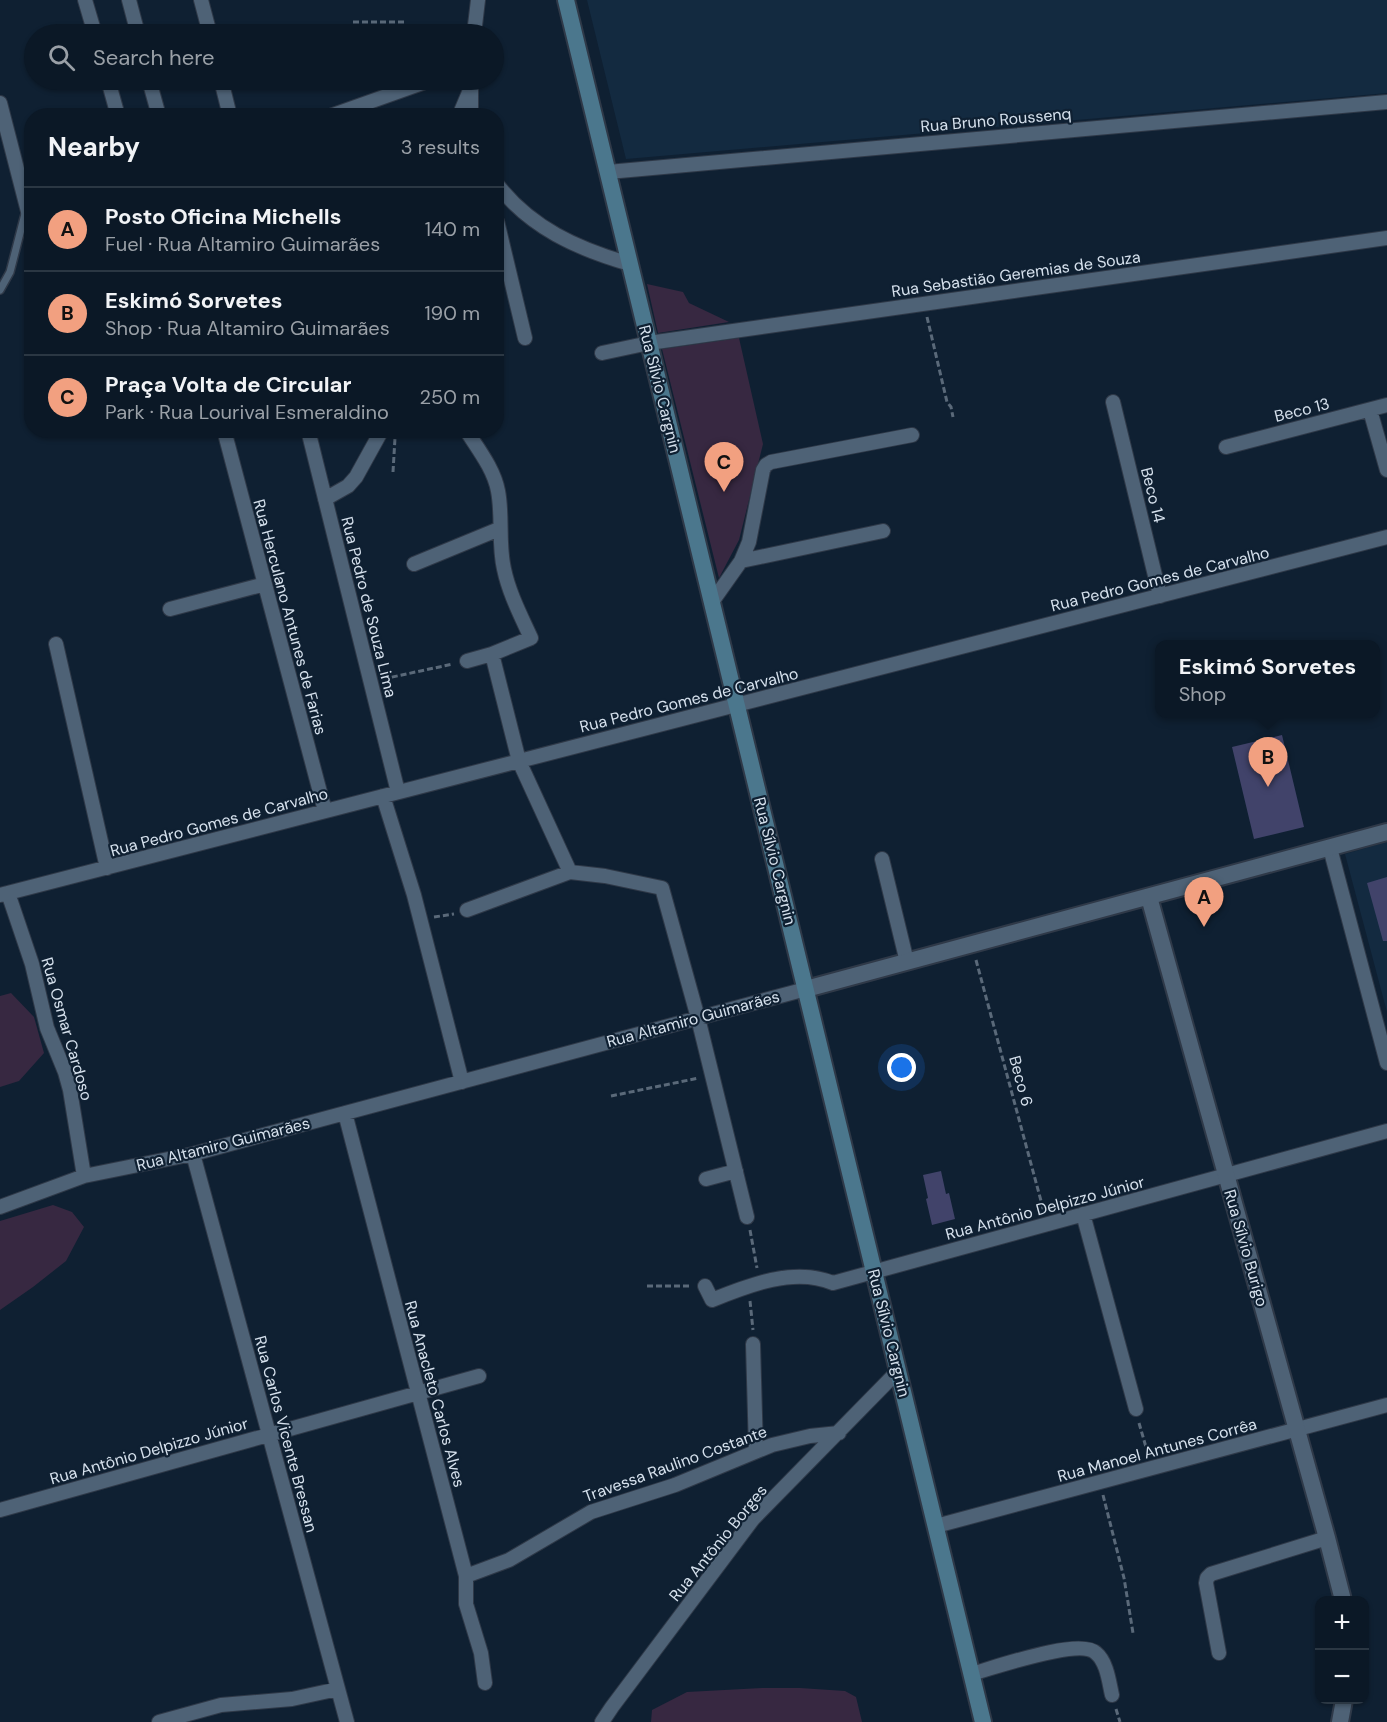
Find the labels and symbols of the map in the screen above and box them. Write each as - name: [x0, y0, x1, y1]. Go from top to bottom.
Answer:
- street label: Rua Bruno Roussenq: [920, 103, 1072, 137]
- street label: Rua Sebastião Geremias de Souza: [890, 246, 1142, 302]
- street label: Rua Sílvio Cargnin: [634, 323, 686, 455]
- street label: Beco 13: [1272, 393, 1332, 427]
- pin: C: [704, 442, 744, 492]
- street label: Beco 14: [1136, 465, 1170, 525]
- street label: Rua Herculano Antunes de Farias: [248, 497, 332, 737]
- street label: Rua Pedro de Souza Lima: [336, 514, 402, 700]
- street label: Rua Pedro Gomes de Carvalho: [1048, 542, 1272, 616]
- street label: Rua Pedro Gomes de Carvalho: [577, 663, 801, 737]
- pin: B: [1248, 738, 1288, 787]
- street label: Rua Pedro Gomes de Carvalho: [108, 783, 330, 861]
- street label: Rua Sílvio Cargnin: [749, 795, 801, 927]
- pin: A: [1184, 878, 1224, 927]
- street label: Rua Osmar Cardoso: [37, 955, 97, 1103]
- street label: Rua Altamiro Guimarães: [604, 986, 782, 1052]
- your location: [887, 1053, 916, 1082]
- street label: Beco 6: [1004, 1053, 1038, 1109]
- street label: Rua Altamiro Guimarães: [134, 1112, 312, 1176]
- street label: Rua Antônio Delpizzo Júnior: [943, 1171, 1147, 1245]
- street label: Rua Sílvio Burigo: [1219, 1187, 1273, 1309]
- street label: Rua Sílvio Cargnin: [863, 1267, 915, 1399]
- street label: Rua Anacleto Carlos Alves: [400, 1298, 470, 1490]
- street label: Rua Carlos Vicente Bressan: [250, 1333, 322, 1535]
- street label: Rua Antônio Delpizzo Júnior: [47, 1413, 251, 1489]
- street label: Rua Manoel Antunes Corrêa: [1055, 1413, 1259, 1487]
- street label: Travessa Raulino Costante: [580, 1421, 770, 1507]
- street label: Rua Antônio Borges: [664, 1480, 772, 1606]

